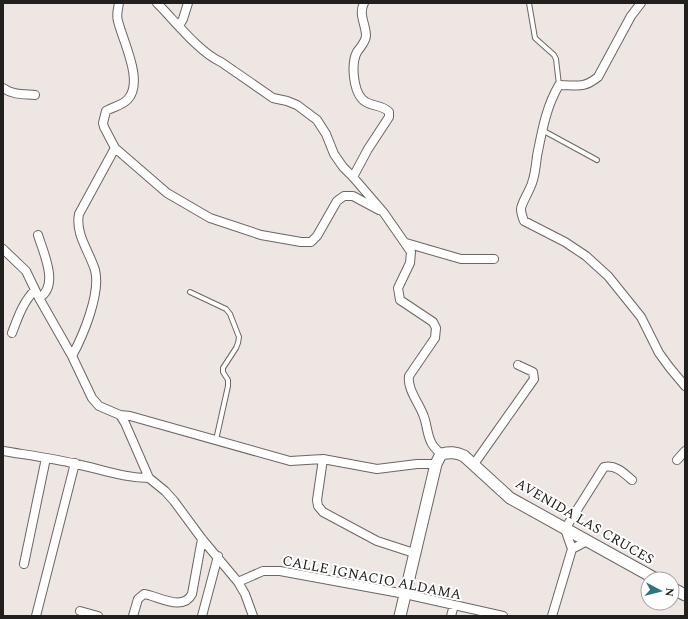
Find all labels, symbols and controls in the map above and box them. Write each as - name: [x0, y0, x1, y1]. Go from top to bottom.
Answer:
- street label: AVENIDA LAS CRUCES: [512, 473, 658, 570]
- street label: CALLE IGNACIO ALDAMA: [281, 550, 464, 605]
- north arrow: [640, 571, 680, 611]
- text: N: [660, 587, 678, 598]

